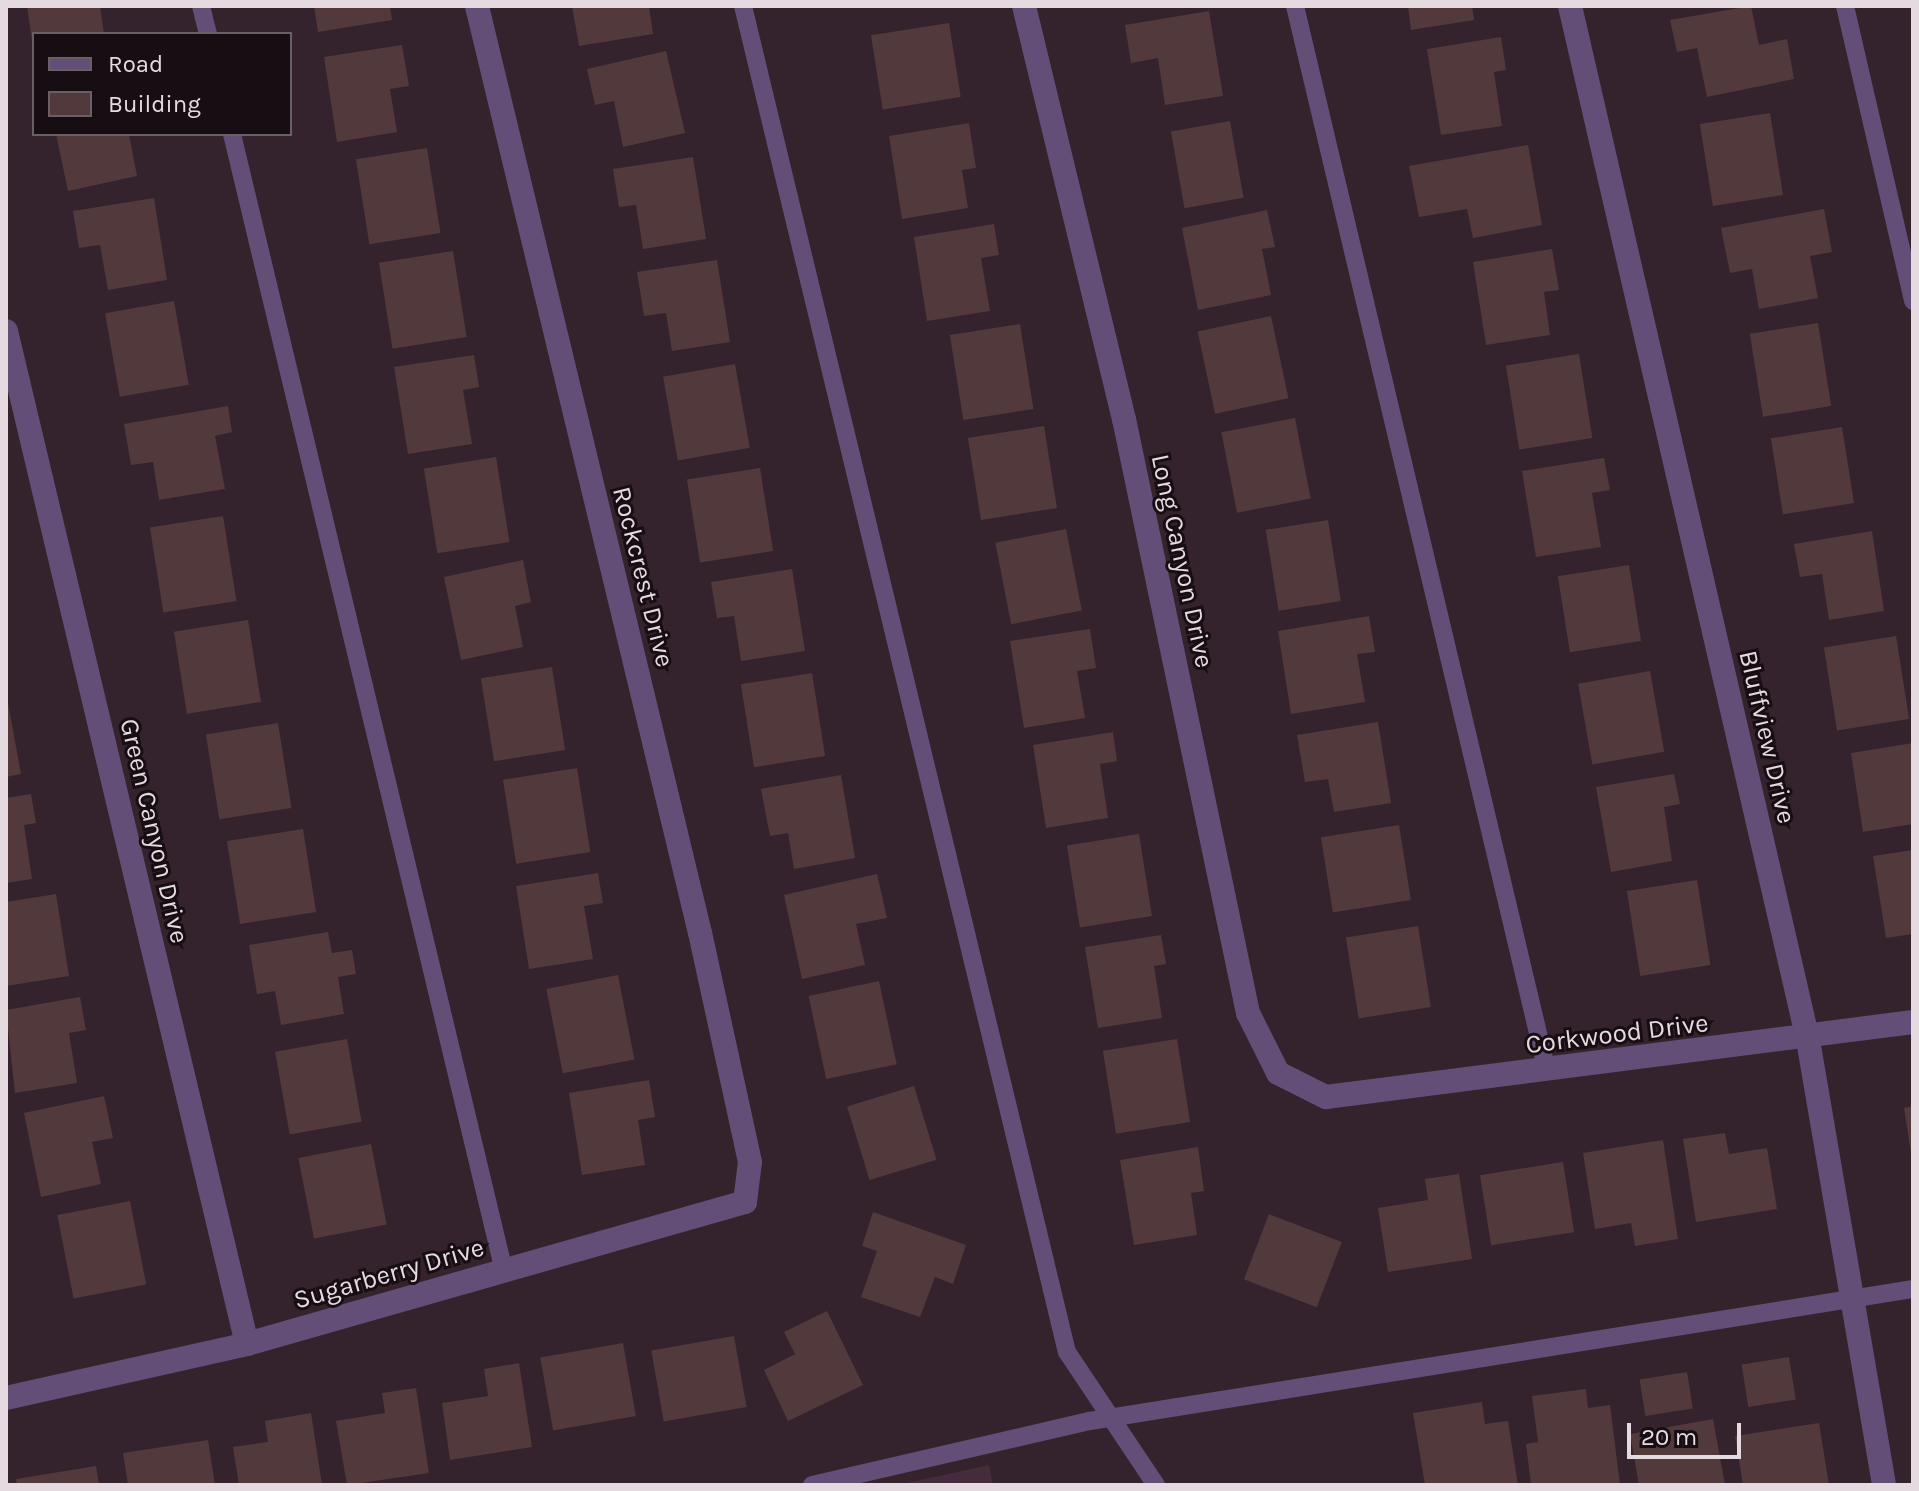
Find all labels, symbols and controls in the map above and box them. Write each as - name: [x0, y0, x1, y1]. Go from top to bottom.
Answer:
- legend: [32, 32, 292, 136]
- text: Road: [108, 50, 163, 78]
- text: Building: [108, 90, 201, 118]
- street label: Long Canyon Drive: [1144, 451, 1220, 671]
- street label: Rockcrest Drive: [606, 484, 680, 670]
- street label: Bluffview Drive: [1732, 647, 1802, 827]
- street label: Green Canyon Drive: [113, 716, 195, 946]
- street label: Corkwood Drive: [1524, 1007, 1710, 1061]
- street label: Sugarberry Drive: [290, 1232, 488, 1316]
- scale bar: [1631, 1407, 1745, 1457]
- text: 20 m: [1641, 1423, 1697, 1451]

